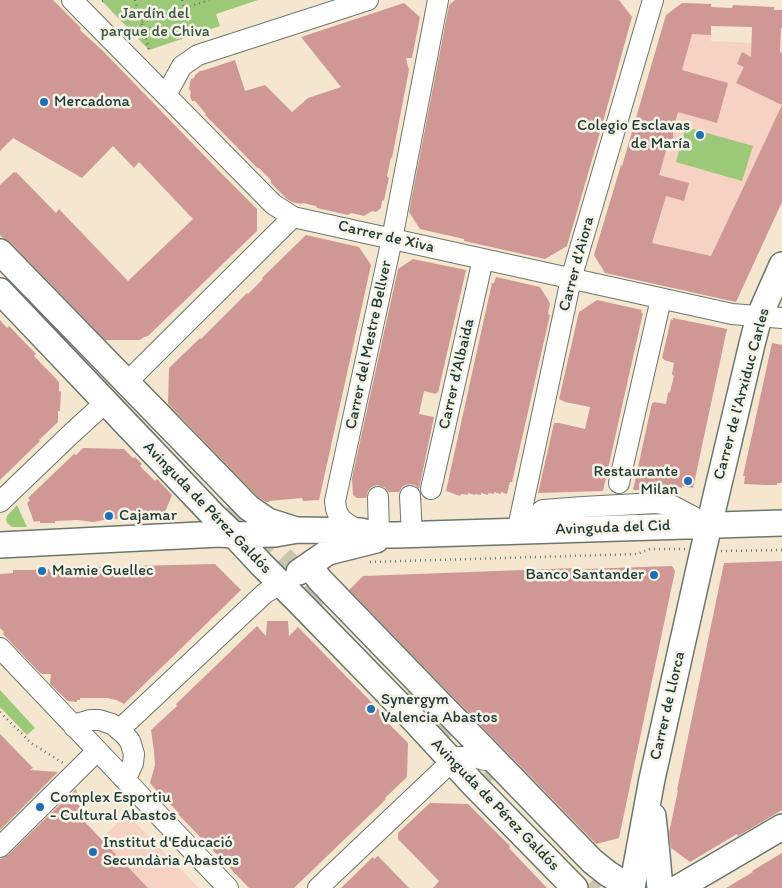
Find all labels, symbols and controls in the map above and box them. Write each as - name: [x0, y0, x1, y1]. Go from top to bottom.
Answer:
- park label: Jardín del parque de Chiva: [100, 4, 210, 42]
- place label: Mercadona: [54, 92, 130, 112]
- marker: Mercadona: [38, 96, 50, 108]
- place label: Colegio Esclavas de María: [577, 116, 690, 154]
- marker: Colegio Esclavas de María: [694, 129, 706, 141]
- street label: Carrer d'Aiora: [555, 215, 599, 313]
- street label: Carrer de Xiva: [336, 217, 436, 257]
- street label: Carrer del Mestre Bellver: [342, 259, 396, 431]
- street label: Carrer de l'Arxiduc Carles: [710, 306, 774, 482]
- street label: Carrer d'Albaida: [435, 317, 479, 431]
- street label: Avinguda de Pérez Galdós: [139, 438, 275, 578]
- place label: Restaurante Milan: [594, 462, 678, 500]
- marker: Restaurante Milan: [682, 475, 694, 487]
- place label: Cajamar: [119, 506, 177, 526]
- marker: Cajamar: [103, 510, 115, 522]
- street label: Avinguda del Cid: [555, 516, 671, 540]
- place label: Mamie Guellec: [52, 561, 154, 581]
- marker: Mamie Guellec: [36, 565, 48, 577]
- place label: Banco Santander: [525, 565, 644, 585]
- marker: Banco Santander: [648, 569, 660, 581]
- street label: Carrer de Llorca: [646, 650, 690, 762]
- place label: Synergym Valencia Abastos: [381, 690, 498, 728]
- marker: Synergym Valencia Abastos: [365, 703, 377, 715]
- street label: Avinguda de Pérez Galdós: [427, 735, 563, 875]
- place label: Complex Esportiu - Cultural Abastos: [50, 788, 176, 826]
- marker: Complex Esportiu - Cultural Abastos: [34, 801, 46, 813]
- place label: Institut d'Educació Secundària Abastos: [103, 833, 239, 871]
- marker: Institut d'Educació Secundària Abastos: [87, 846, 99, 858]

